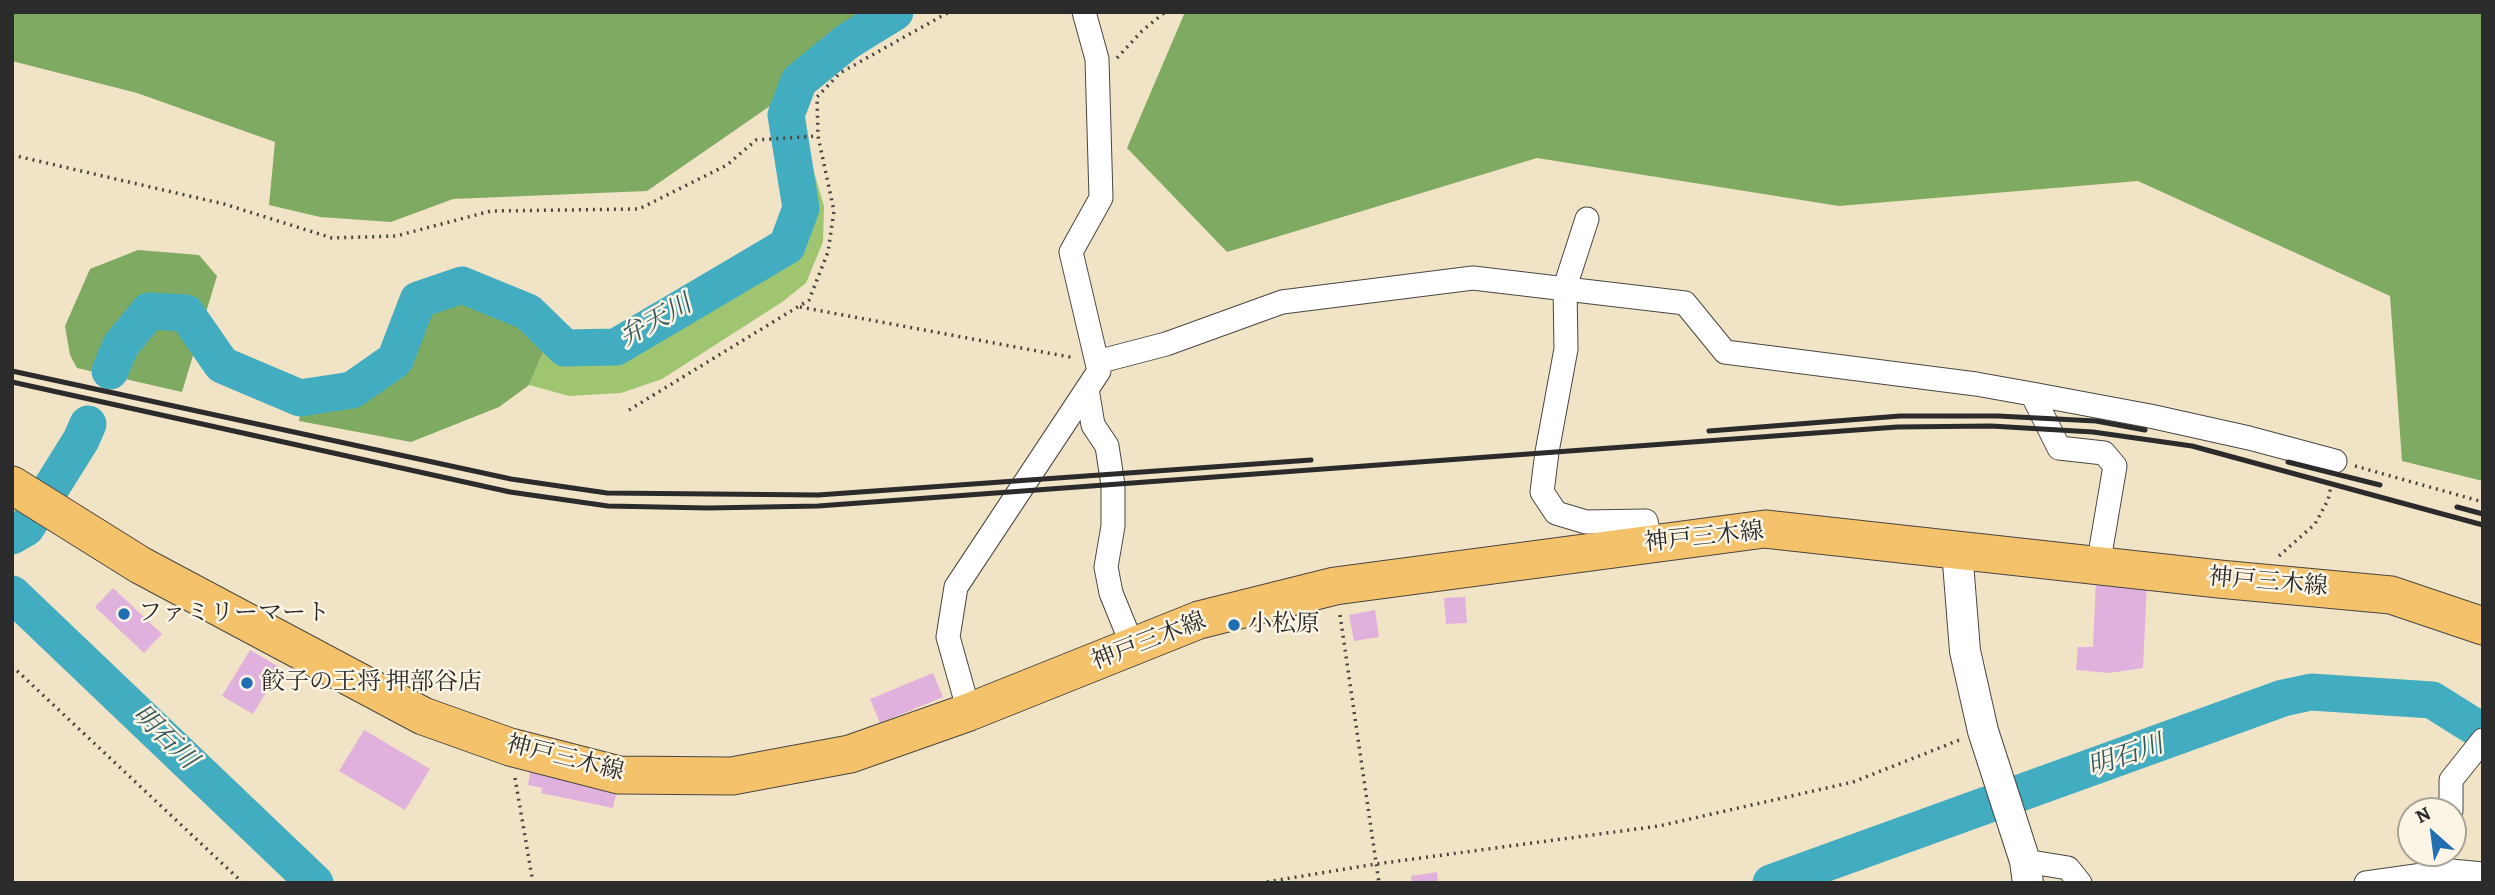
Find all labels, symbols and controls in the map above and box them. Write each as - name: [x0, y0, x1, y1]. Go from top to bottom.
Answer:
- water label: 弁天川: [614, 289, 698, 355]
- street label: 神戸三木線: [1643, 517, 1765, 559]
- street label: 神戸三木線: [2207, 563, 2329, 603]
- place label: ファミリーマート: [138, 600, 330, 628]
- marker: ファミリーマート: [116, 606, 132, 622]
- street label: 神戸三木線: [1088, 607, 1210, 677]
- place label: 小松原: [1248, 611, 1320, 639]
- marker: 小松原: [1226, 617, 1242, 633]
- place label: 餃子の王将 押部谷店: [261, 669, 482, 697]
- marker: 餃子の王将 押部谷店: [239, 675, 255, 691]
- water label: 明石川: [125, 700, 203, 776]
- water label: 明石川: [2084, 730, 2168, 784]
- street label: 神戸三木線: [503, 731, 627, 787]
- north arrow: [2397, 797, 2467, 867]
- text: N: [2411, 800, 2435, 830]

